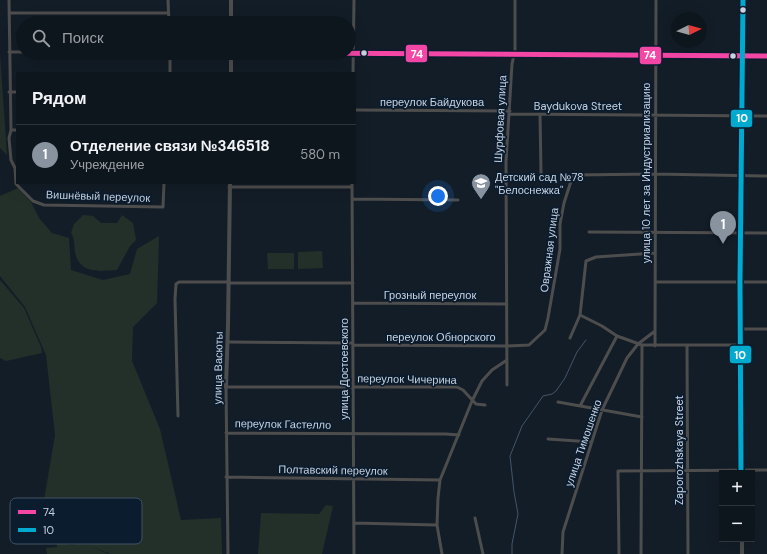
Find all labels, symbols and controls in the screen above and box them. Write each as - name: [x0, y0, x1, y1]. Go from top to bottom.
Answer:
- unlabelled marker: [738, 5, 748, 15]
- north arrow: [671, 12, 707, 48]
- search box: [16, 16, 356, 60]
- icon: search: [30, 27, 52, 49]
- text: Поиск: [62, 28, 104, 48]
- line badge: 74: [405, 44, 428, 63]
- line badge: 74: [639, 46, 662, 65]
- text: 74: [411, 47, 423, 61]
- unlabelled marker: [359, 48, 369, 58]
- text: 74: [644, 48, 656, 62]
- unlabelled marker: [728, 51, 738, 61]
- street label: Шурфовая улица: [491, 74, 509, 163]
- street label: улица 10 лет за Индустриализацию: [639, 83, 653, 263]
- text: Рядом: [32, 87, 87, 109]
- street label: переулок Байдукова: [380, 95, 485, 109]
- street label: Baydukova Street: [534, 99, 622, 113]
- line badge: 10: [730, 109, 753, 128]
- text: 10: [736, 111, 748, 125]
- text: Отделение связи №346518: [70, 136, 270, 156]
- text: 1: [43, 146, 47, 163]
- text: 580 m: [300, 146, 340, 163]
- text: Учреждение: [70, 156, 145, 173]
- place label: Детский сад №78 "Белоснежка": [495, 170, 584, 197]
- school or university icon: Детский сад №78 "Белоснежка": [470, 172, 492, 200]
- your location: [428, 186, 448, 206]
- street label: Вишнёвый переулок: [46, 187, 151, 205]
- street label: Овражная улица: [537, 206, 561, 293]
- pin: 1: [710, 211, 736, 244]
- street label: Грозный переулок: [384, 288, 476, 302]
- street label: улица Достоевского: [337, 318, 351, 420]
- street label: переулок Обнорского: [386, 330, 496, 344]
- street label: улица Васюты: [210, 331, 226, 405]
- line badge: 10: [729, 345, 752, 364]
- text: 10: [734, 348, 746, 362]
- street label: переулок Чичерина: [357, 371, 458, 387]
- street label: Zaporozhskaya Street: [672, 395, 686, 505]
- street label: улица Тимошенко: [562, 398, 604, 488]
- street label: переулок Гастелло: [235, 416, 331, 432]
- street label: Полтавский переулок: [278, 462, 388, 478]
- map controls: [719, 470, 755, 542]
- button: +: [719, 470, 755, 506]
- legend: [10, 498, 142, 544]
- text: 74: [43, 505, 55, 519]
- button: −: [719, 506, 755, 542]
- text: 10: [43, 523, 54, 537]

